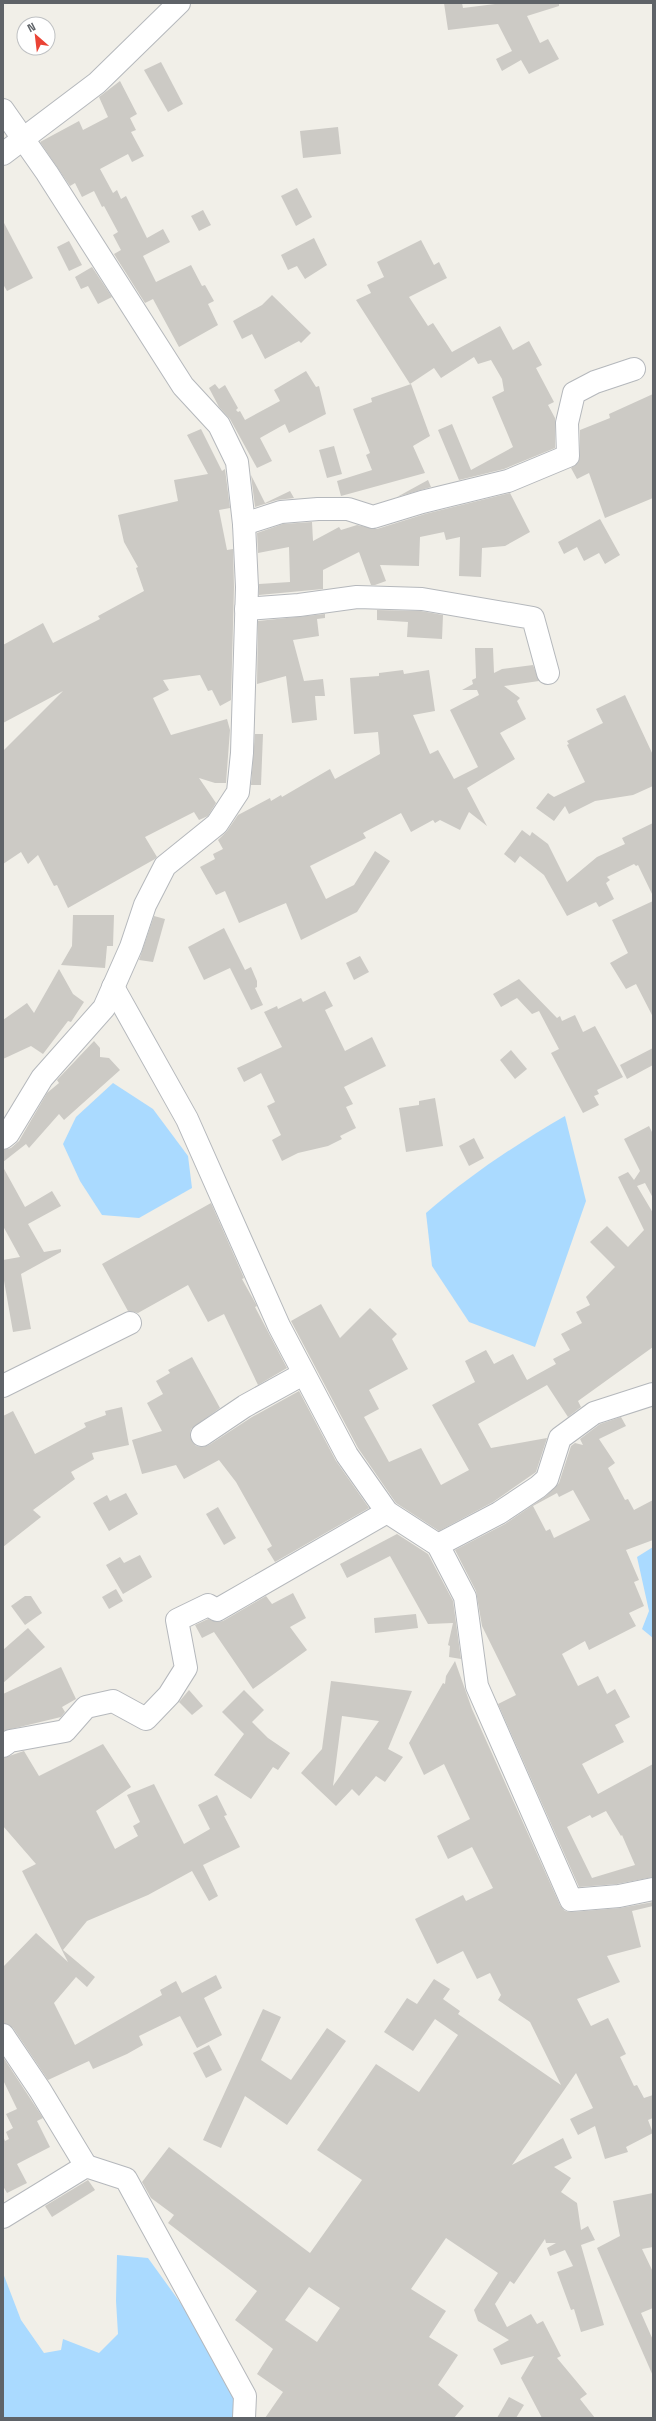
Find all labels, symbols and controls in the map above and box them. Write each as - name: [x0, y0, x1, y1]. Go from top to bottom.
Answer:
- north arrow: [16, 16, 56, 56]
- text: N: [25, 19, 38, 35]

